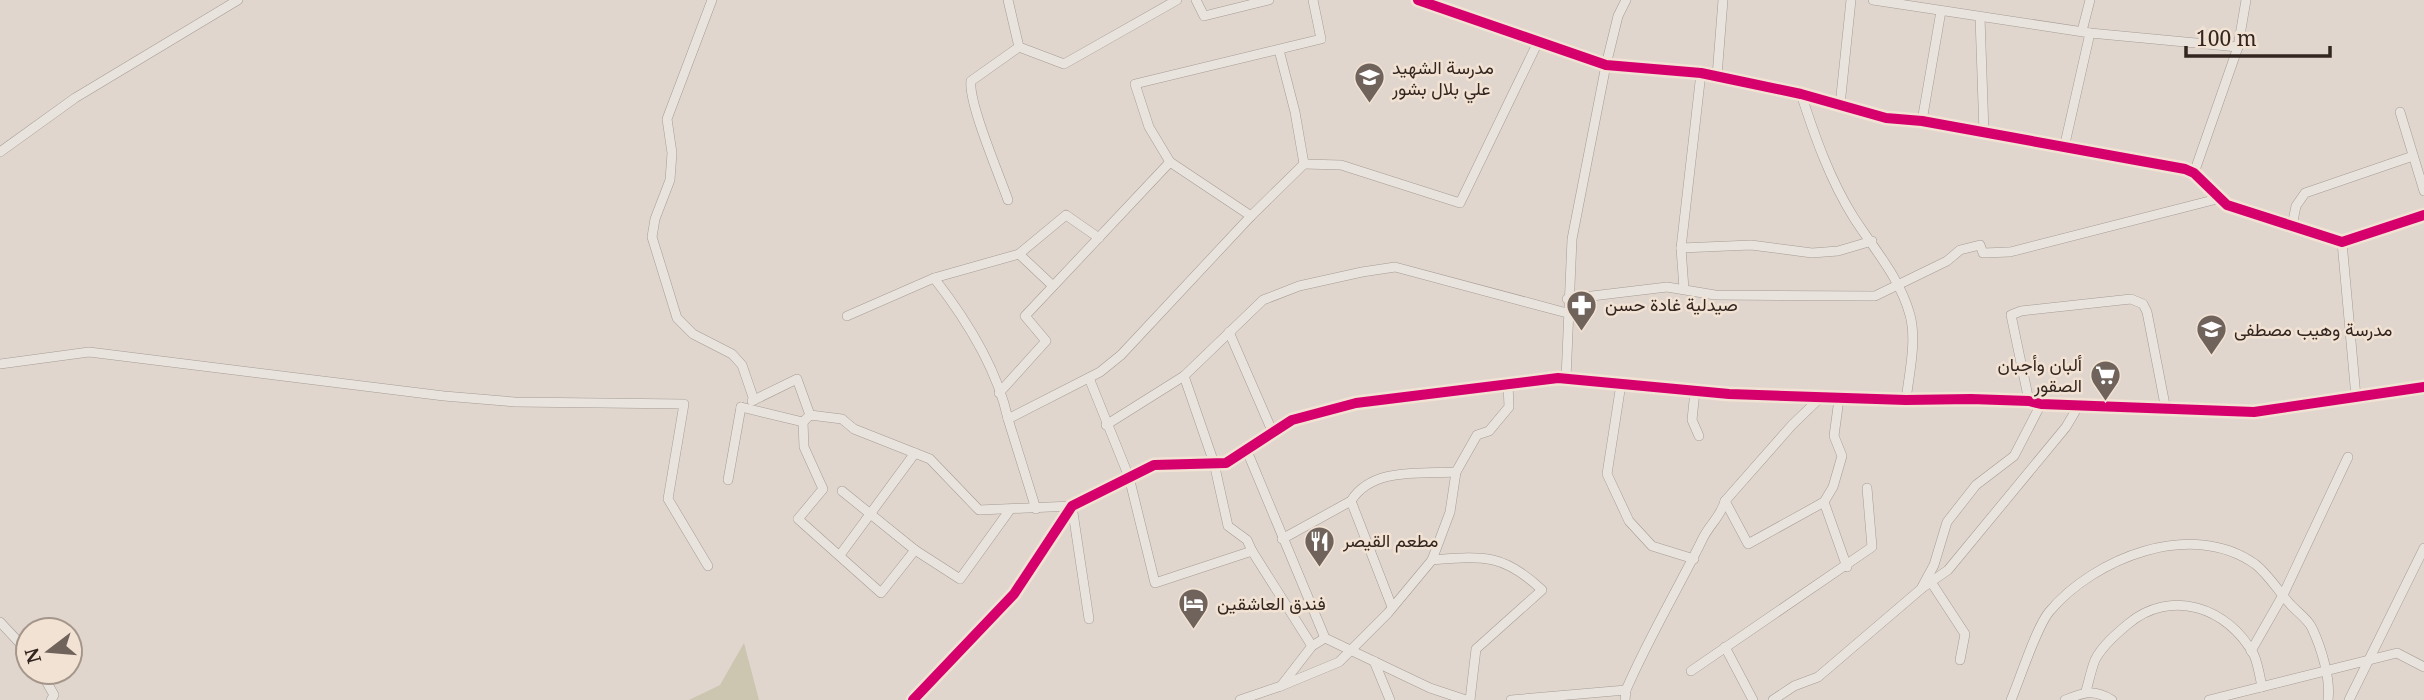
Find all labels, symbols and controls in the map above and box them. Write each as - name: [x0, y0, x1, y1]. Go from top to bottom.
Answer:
- scale bar: [2186, 14, 2330, 58]
- text: 100 m: [2196, 24, 2257, 52]
- place label: مدرسة الشهيد علي بلال بشور: [1391, 55, 1494, 104]
- school or university icon: مدرسة الشهيد علي بلال بشور: [1352, 61, 1386, 105]
- pharmacy icon: صيدلية غادة حسن: [1565, 288, 1599, 332]
- place label: صيدلية غادة حسن: [1605, 292, 1738, 316]
- school or university icon: مدرسة وهيب مصطفى: [2194, 313, 2228, 357]
- place label: مدرسة وهيب مصطفى: [2234, 317, 2392, 341]
- place label: ألبان وأجبان الصقور: [1997, 352, 2082, 397]
- supermarket icon: ألبان وأجبان الصقور: [2088, 358, 2122, 402]
- restaurant icon: مطعم القيصر: [1303, 524, 1337, 568]
- place label: مطعم القيصر: [1342, 528, 1438, 553]
- hotel icon: فندق العاشقين: [1177, 587, 1211, 631]
- place label: فندق العاشقين: [1217, 591, 1326, 615]
- north arrow: [14, 616, 84, 686]
- text: N: [18, 645, 47, 666]

